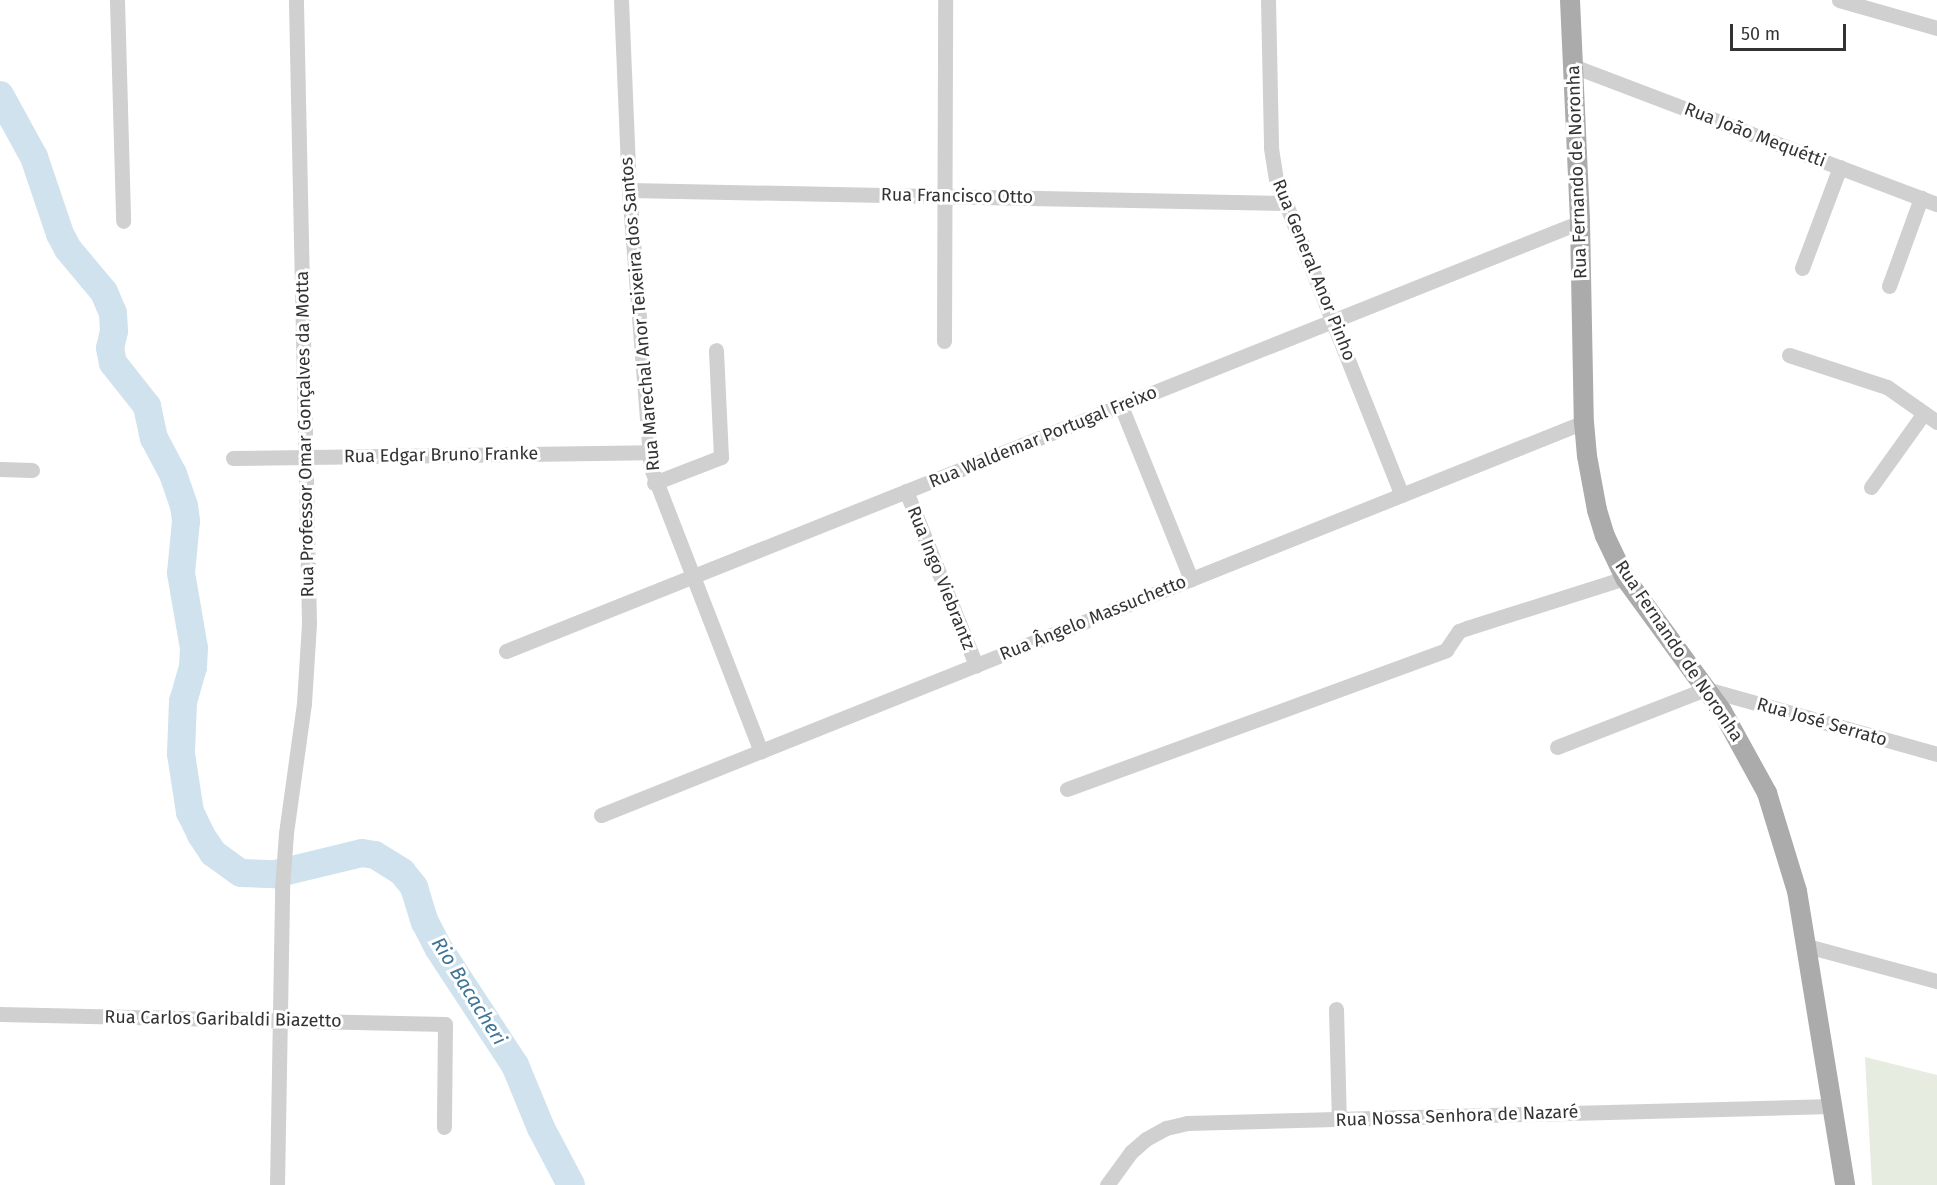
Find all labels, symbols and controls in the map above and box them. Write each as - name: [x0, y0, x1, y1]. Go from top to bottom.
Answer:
- scale bar: [1733, 12, 1848, 50]
- text: 50 m: [1741, 23, 1780, 45]
- street label: Rua Fernando de Noronha: [1562, 65, 1592, 279]
- street label: Rua João Mequétti: [1681, 98, 1829, 172]
- street label: Rua Marechal Anor Teixeira dos Santos: [616, 156, 664, 472]
- street label: Rua General Anor Pinho: [1268, 176, 1360, 364]
- street label: Rua Francisco Otto: [881, 184, 1033, 208]
- street label: Rua Professor Omar Gonçalves da Motta: [291, 270, 319, 598]
- street label: Rua Waldemar Portugal Freixo: [926, 381, 1160, 493]
- street label: Rua Edgar Bruno Franke: [344, 443, 538, 467]
- street label: Rua Ingo Viebrantz: [902, 503, 980, 653]
- street label: Rua Fernando de Noronha: [1610, 556, 1748, 746]
- street label: Rua Ângelo Massuchetto: [997, 571, 1189, 665]
- street label: Rua José Serrato: [1754, 693, 1890, 751]
- water label: Rio Bacacheri: [426, 933, 512, 1049]
- street label: Rua Carlos Garibaldi Biazetto: [104, 1006, 342, 1032]
- street label: Rua Nossa Senhora de Nazaré: [1335, 1101, 1579, 1131]

